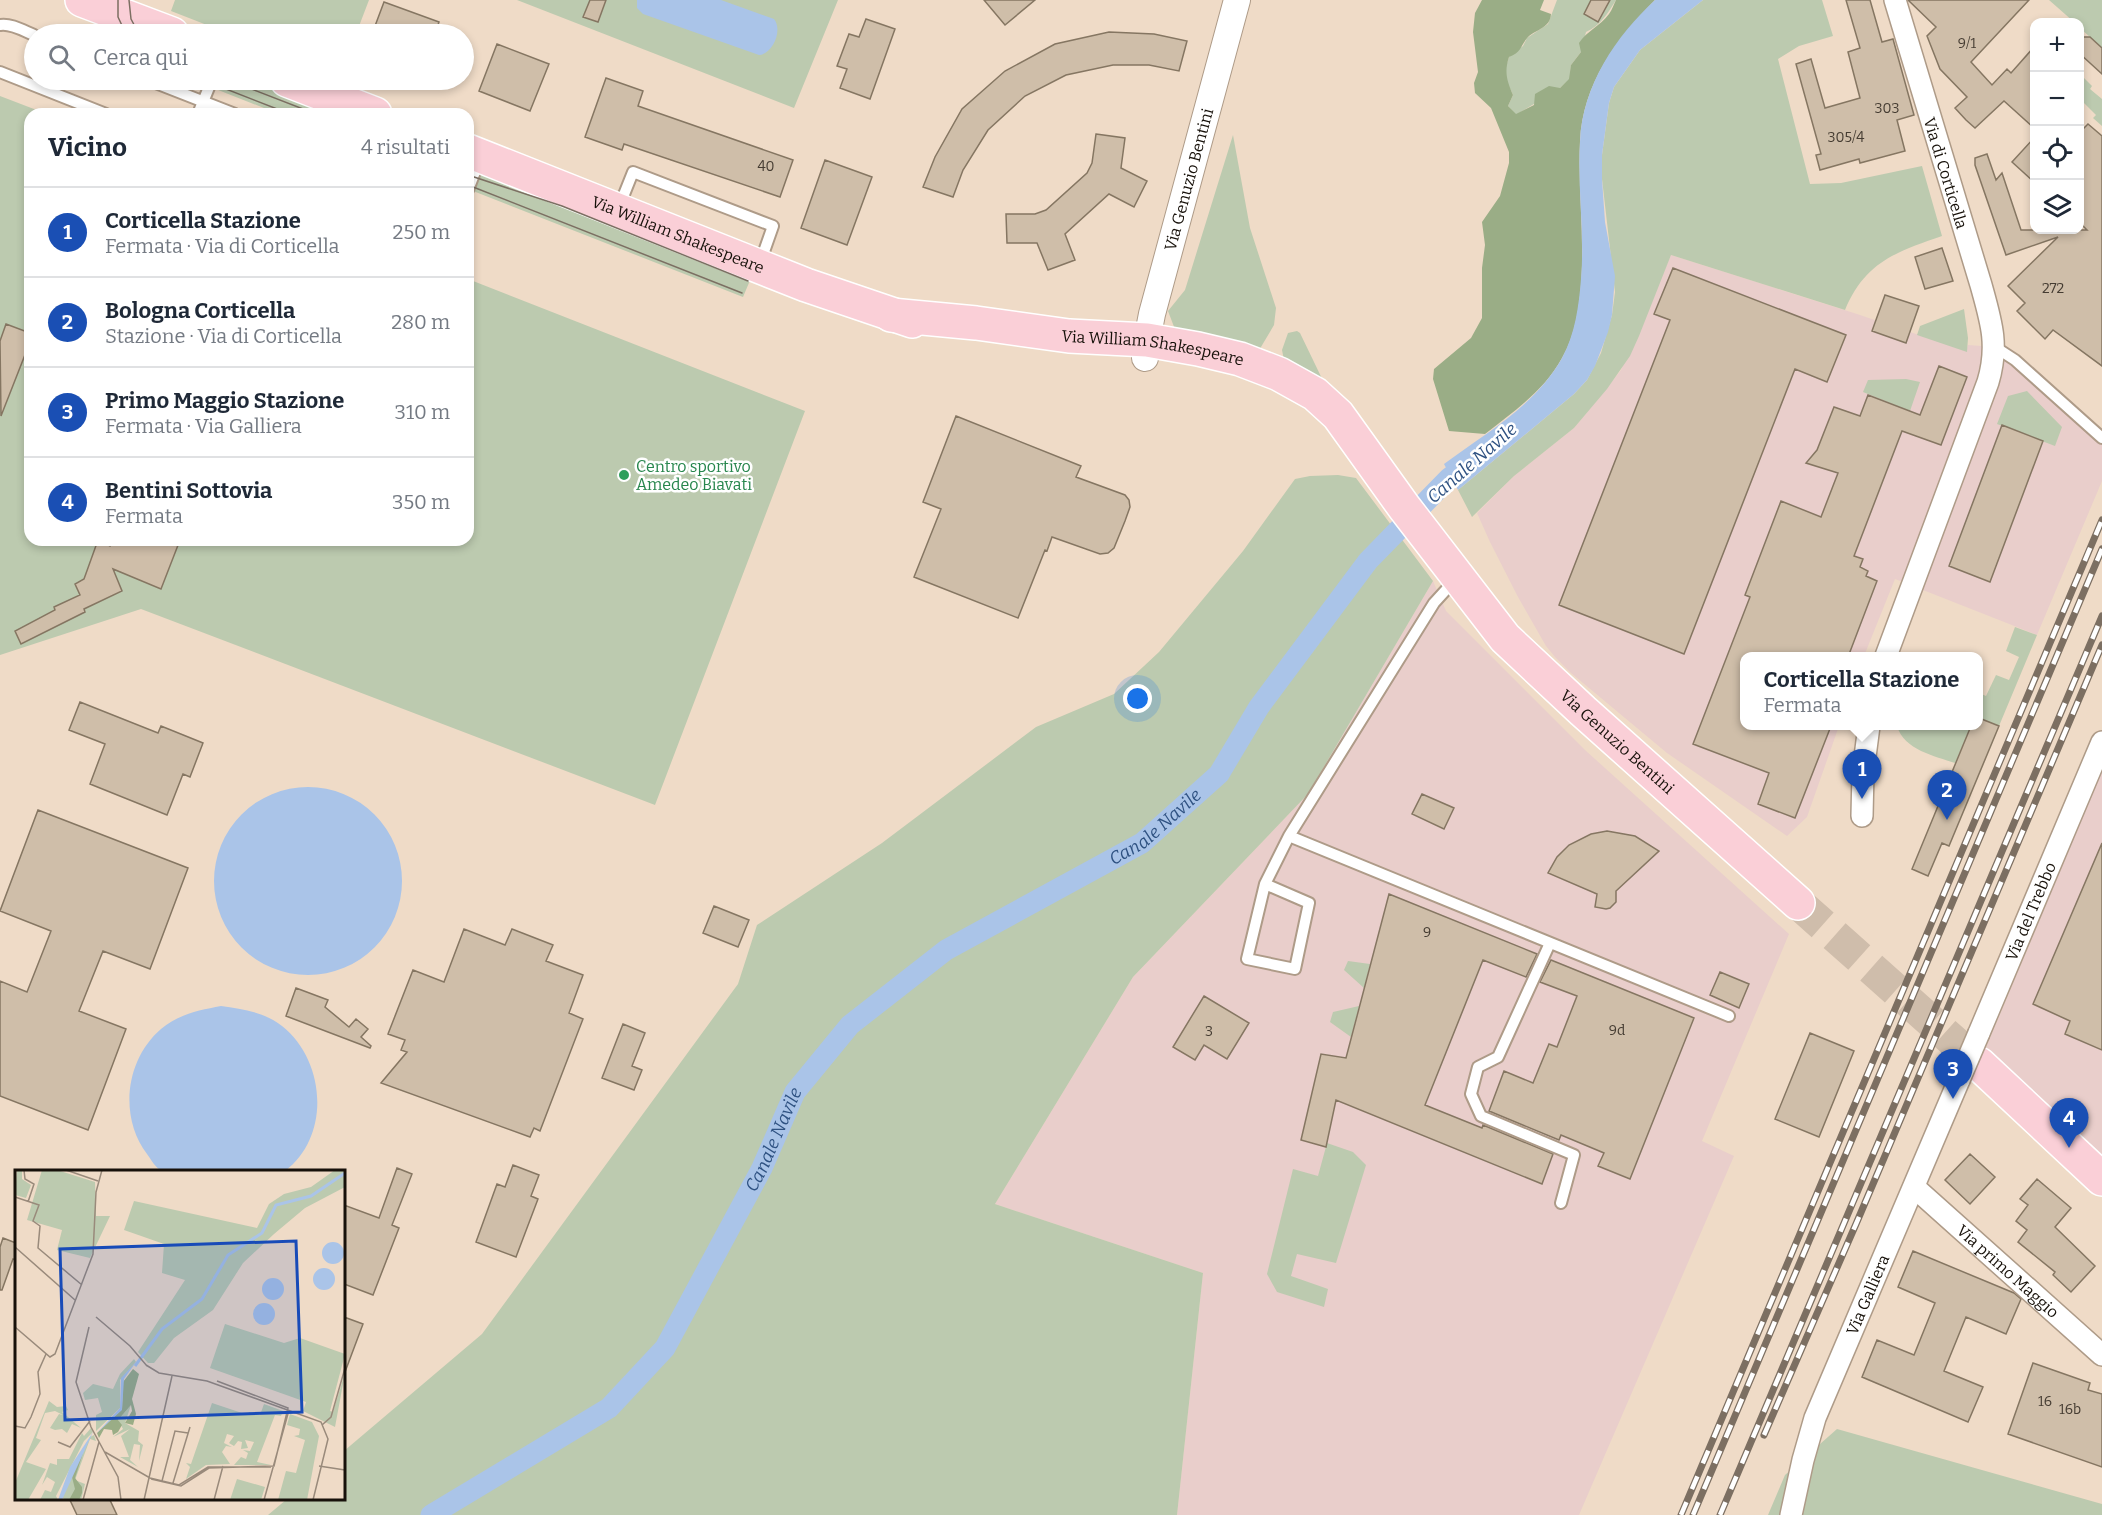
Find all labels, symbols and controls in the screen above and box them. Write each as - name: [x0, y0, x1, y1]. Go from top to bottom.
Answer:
- map controls: [2030, 18, 2084, 234]
- button: +: [2030, 18, 2084, 72]
- search box: [24, 24, 474, 90]
- house number: 9/1: [1958, 35, 1976, 52]
- icon: search: [45, 41, 78, 74]
- text: Cerca qui: [93, 44, 188, 71]
- button: −: [2030, 72, 2084, 126]
- house number: 303: [1875, 100, 1899, 117]
- street label: Via Genuzio Bentini: [1161, 106, 1217, 253]
- street label: Via di Corticella: [1920, 115, 1972, 231]
- button: locate: [2030, 126, 2084, 180]
- house number: 305/4: [1827, 129, 1865, 146]
- text: Vicino: [48, 132, 127, 163]
- text: 4 risultati: [361, 135, 450, 159]
- house number: 40: [757, 158, 775, 175]
- button: layers: [2030, 180, 2084, 234]
- street label: Via William Shakespeare: [589, 192, 767, 278]
- text: Corticella Stazione: [105, 207, 301, 234]
- text: 1: [63, 220, 72, 244]
- text: 250 m: [393, 220, 450, 244]
- text: Fermata · Via di Corticella: [105, 234, 339, 258]
- house number: 272: [2042, 280, 2064, 297]
- text: Bologna Corticella: [105, 297, 295, 324]
- text: 2: [62, 310, 73, 334]
- text: 280 m: [391, 310, 450, 334]
- text: Stazione · Via di Corticella: [105, 324, 342, 348]
- street label: Via William Shakespeare: [1060, 326, 1246, 370]
- text: Primo Maggio Stazione: [105, 387, 344, 414]
- text: 3: [62, 400, 73, 424]
- text: 310 m: [395, 400, 450, 424]
- text: Fermata · Via Galliera: [105, 414, 302, 438]
- water label: Canale Navile: [1423, 418, 1521, 508]
- place label: Centro sportivo Amedeo Biavati: [636, 457, 752, 494]
- marker: Centro sportivo Amedeo Biavati: [617, 468, 631, 482]
- text: Bentini Sottovia: [105, 477, 272, 504]
- text: 4: [61, 490, 74, 514]
- text: 350 m: [392, 490, 450, 514]
- text: Fermata: [105, 504, 183, 528]
- popup: [1740, 652, 1983, 730]
- text: Corticella Stazione: [1764, 666, 1959, 693]
- your location: [1123, 684, 1152, 713]
- street label: Via Genuzio Bentini: [1556, 686, 1678, 798]
- text: Fermata: [1764, 693, 1841, 717]
- pin: 1: [1842, 750, 1882, 799]
- pin: 2: [1928, 770, 1966, 820]
- water label: Canale Navile: [1105, 784, 1206, 870]
- street label: Via del Trebbo: [2002, 859, 2060, 964]
- house number: 9: [1423, 924, 1431, 941]
- house number: 9d: [1609, 1022, 1625, 1039]
- house number: 3: [1205, 1023, 1213, 1040]
- pin: 3: [1934, 1050, 1972, 1099]
- water label: Canale Navile: [740, 1084, 807, 1195]
- pin: 4: [2050, 1098, 2088, 1148]
- inset map: [15, 1170, 345, 1500]
- street label: Via primo Maggio: [1953, 1221, 2063, 1322]
- street label: Via Galliera: [1843, 1252, 1894, 1338]
- house number: 16: [2038, 1393, 2052, 1410]
- house number: 16b: [2059, 1401, 2081, 1418]

